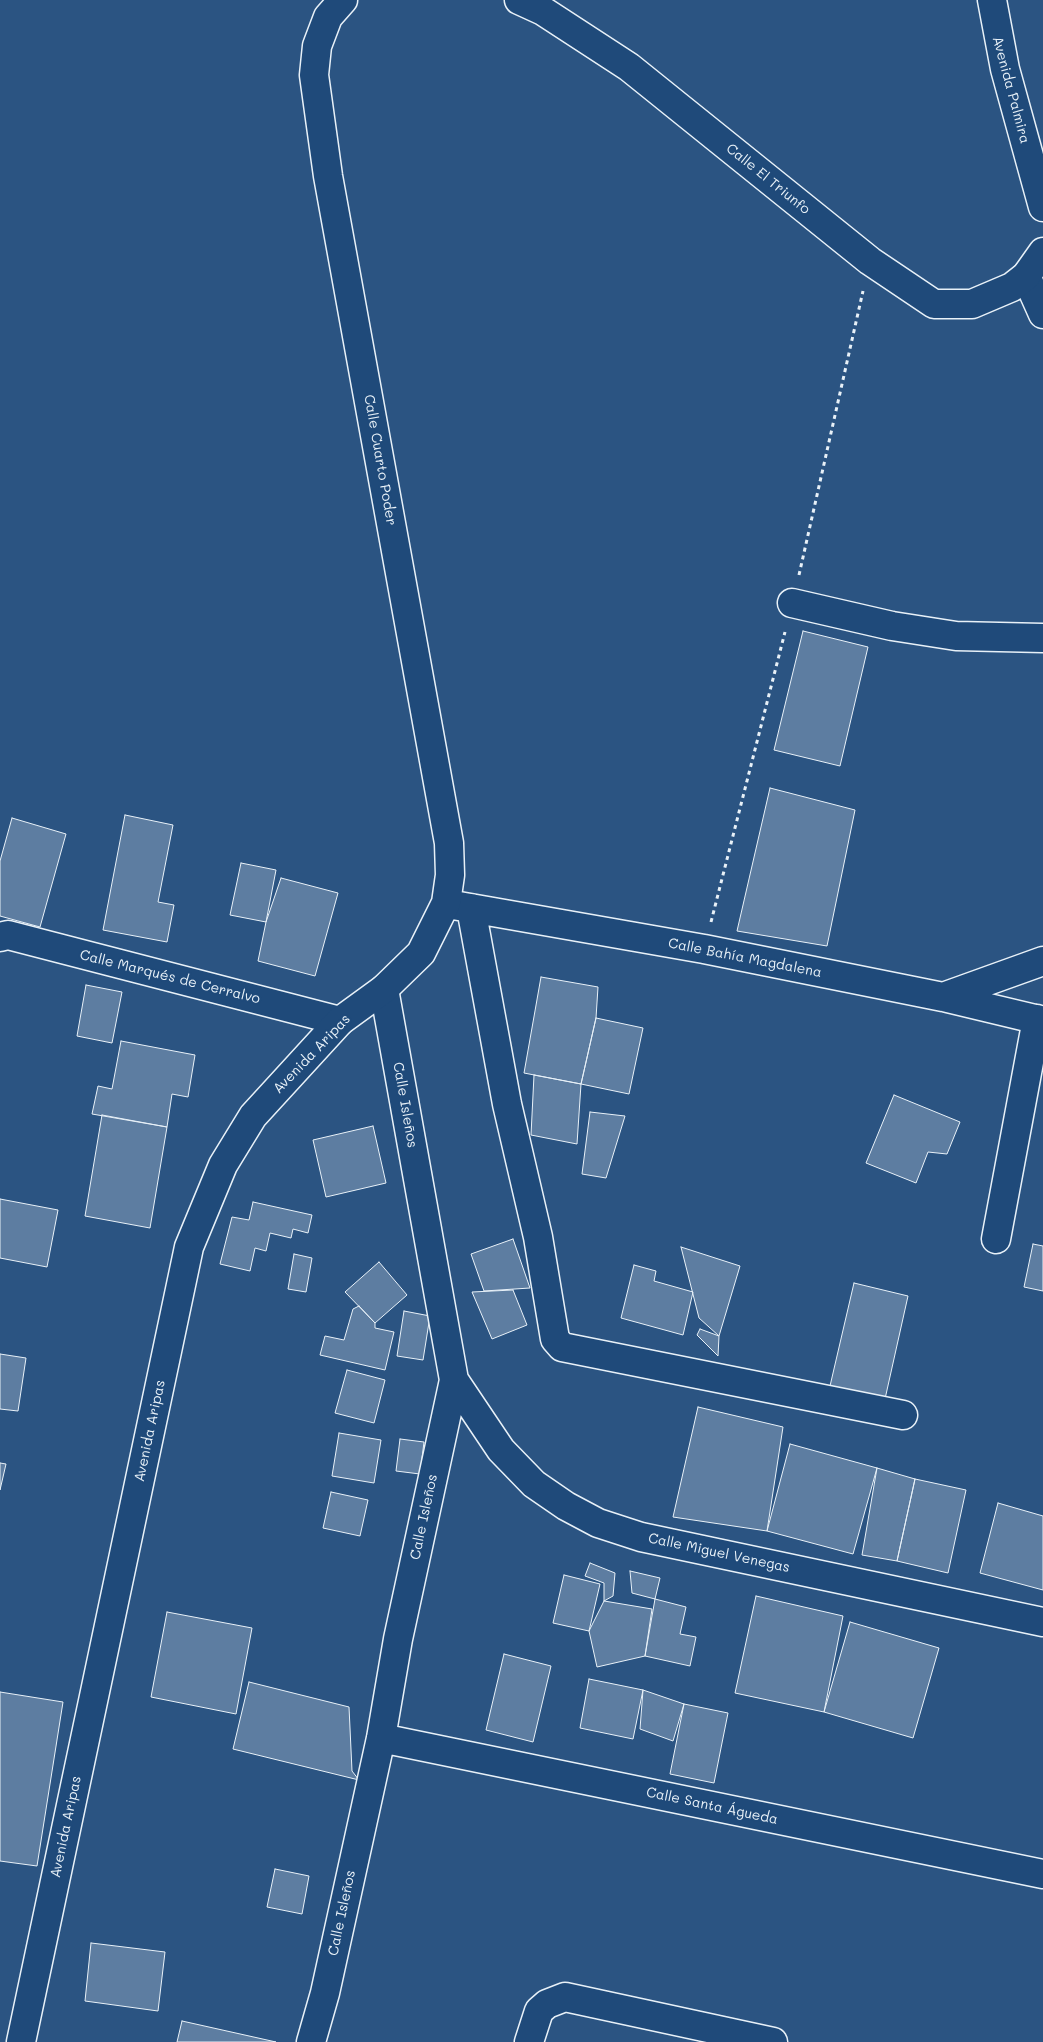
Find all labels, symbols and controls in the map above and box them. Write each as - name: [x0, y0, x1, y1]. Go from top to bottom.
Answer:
- street label: Avenida Palmira: [989, 34, 1033, 146]
- street label: Calle El Triunfo: [723, 140, 813, 218]
- street label: Calle Cuarto Poder: [360, 393, 400, 527]
- street label: Calle Bahía Magdalena: [667, 935, 823, 981]
- street label: Calle Marqués de Cerralvo: [78, 946, 262, 1008]
- street label: Avenida Aripas: [270, 1011, 354, 1097]
- street label: Calle Isleños: [389, 1061, 421, 1149]
- street label: Avenida Aripas: [131, 1379, 169, 1483]
- street label: Calle Isleños: [407, 1473, 441, 1561]
- street label: Calle Miguel Venegas: [647, 1530, 791, 1576]
- street label: Avenida Aripas: [47, 1775, 85, 1879]
- street label: Calle Santa Águeda: [645, 1784, 779, 1828]
- street label: Calle Isleños: [325, 1869, 359, 1957]

